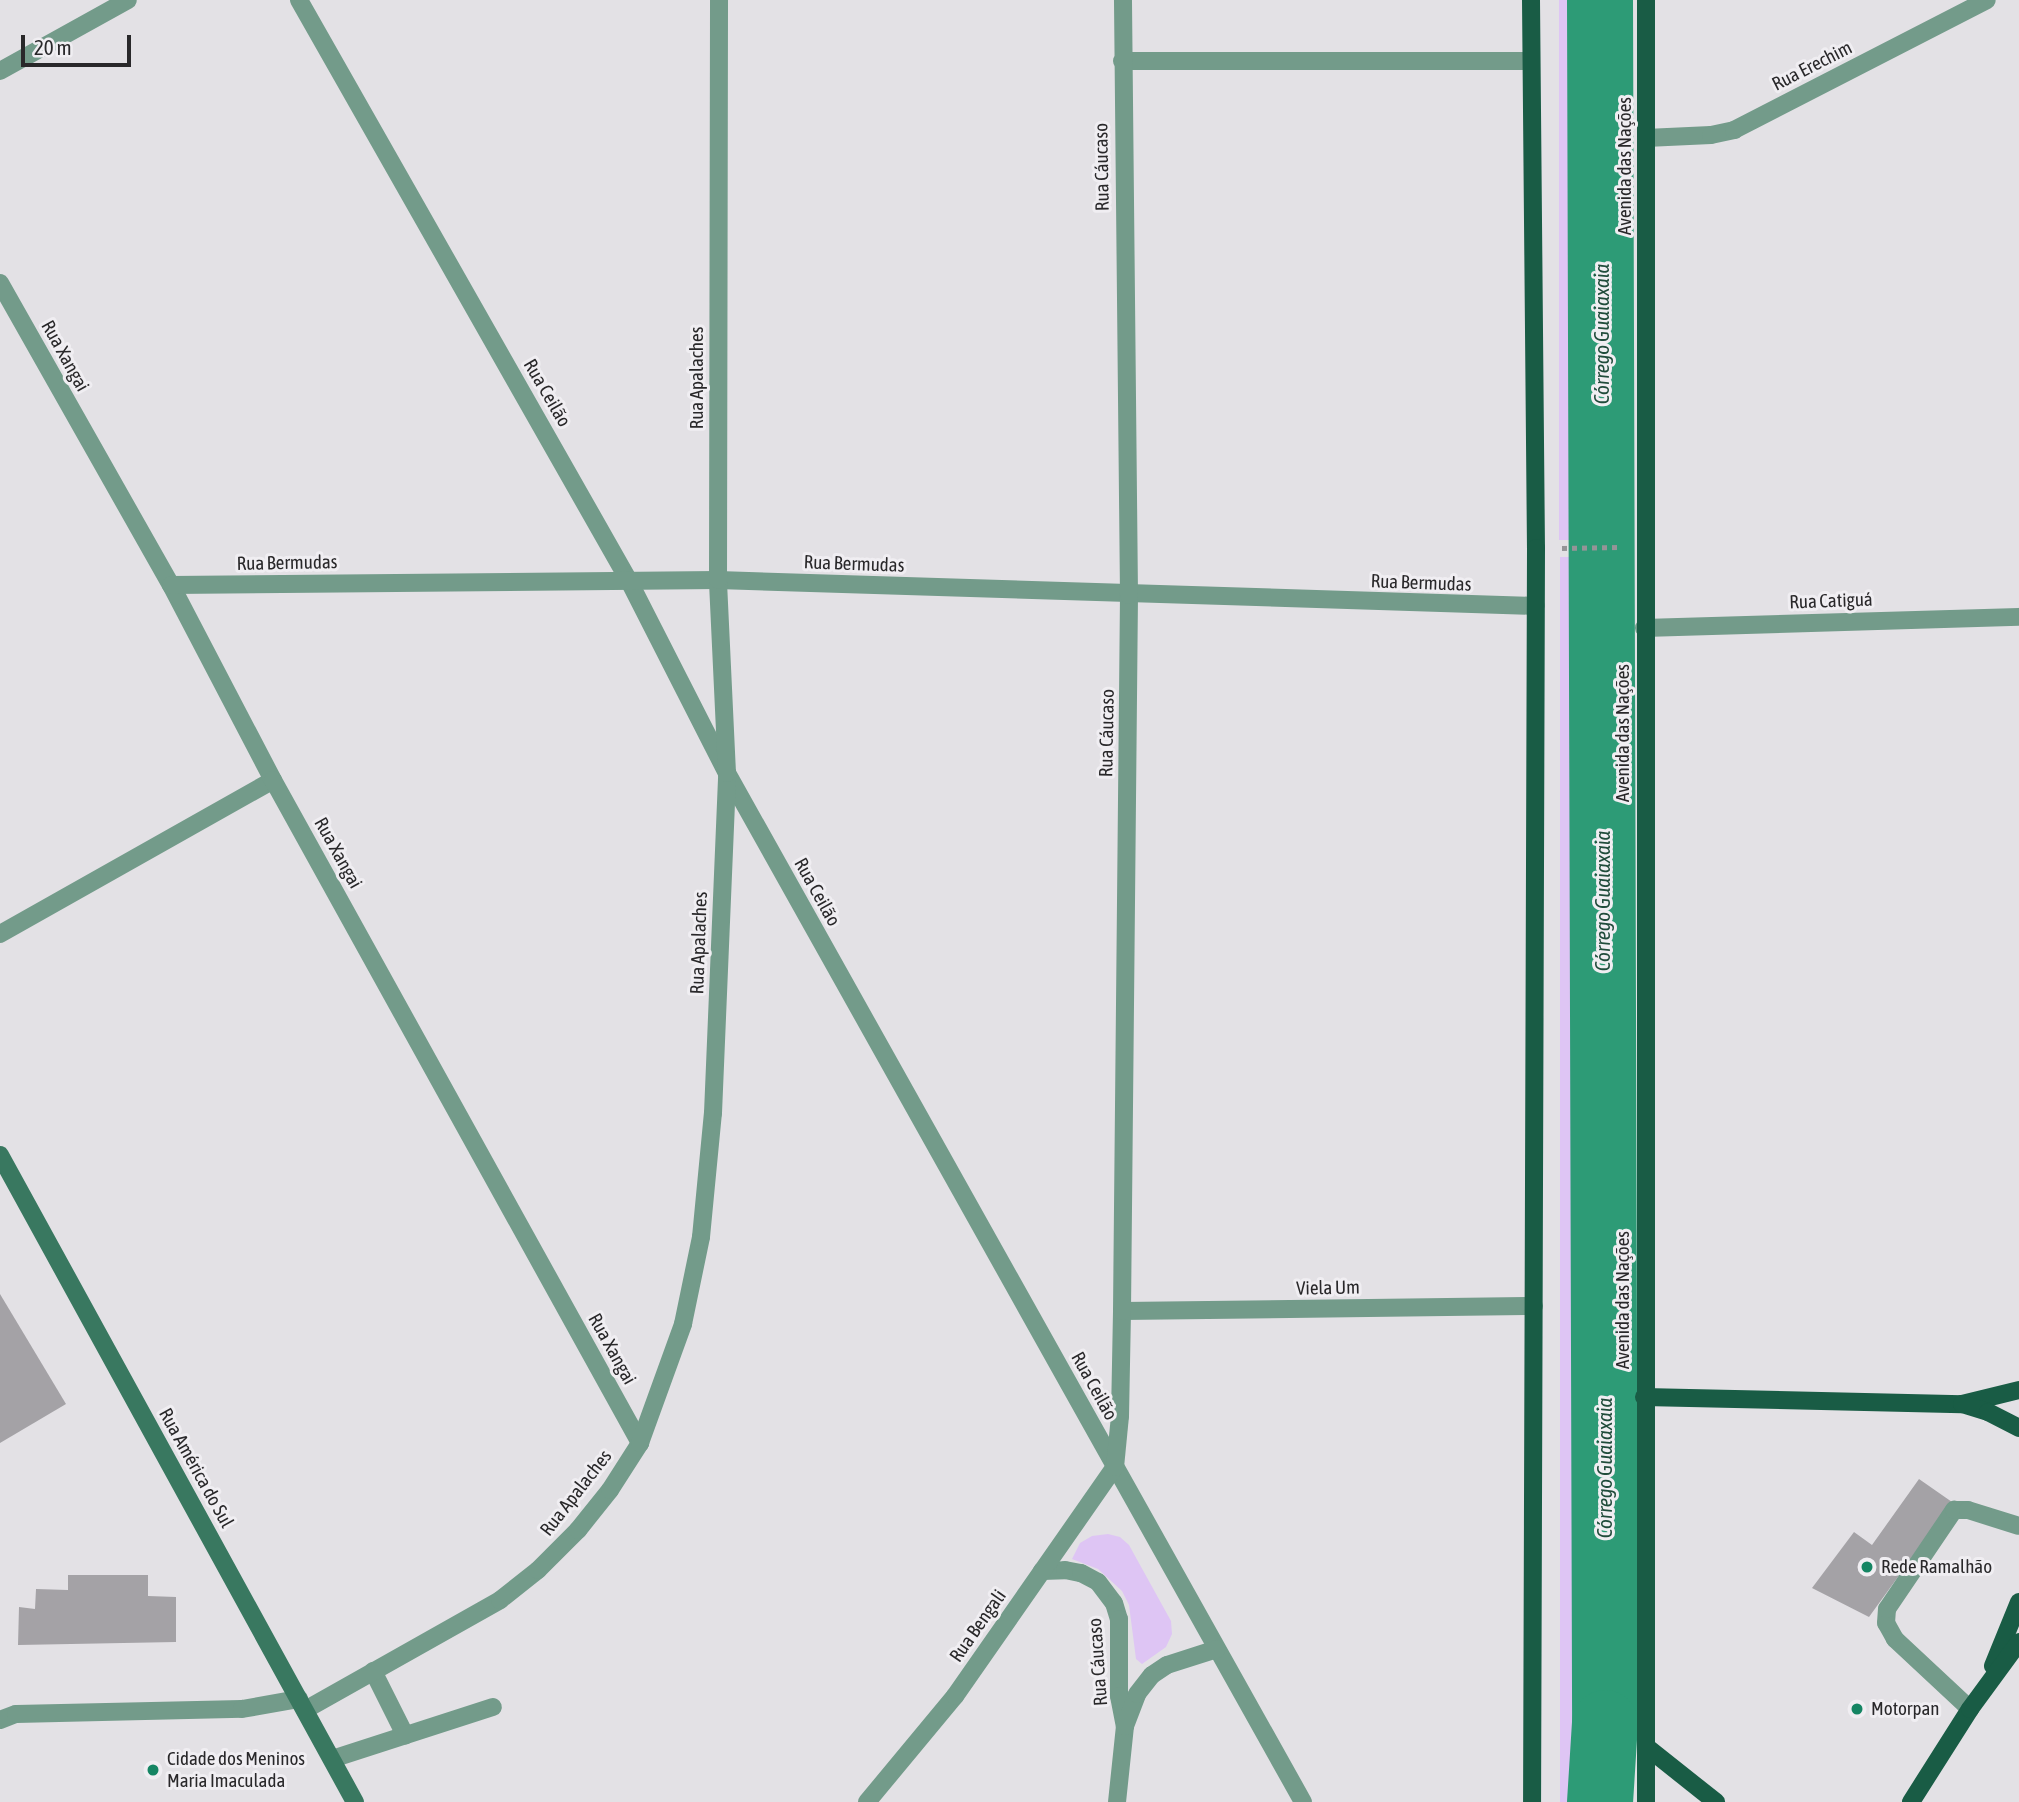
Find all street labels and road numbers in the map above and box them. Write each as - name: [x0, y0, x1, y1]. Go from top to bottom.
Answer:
- street label: Rua Erechim: [1768, 36, 1856, 96]
- street label: Avenida das Nações: [1614, 97, 1636, 235]
- street label: Rua Cáucaso: [1090, 123, 1114, 211]
- street label: Rua Xangai: [36, 316, 94, 396]
- street label: Rua Apalaches: [686, 327, 708, 429]
- street label: Rua Ceilão: [519, 355, 575, 431]
- street label: Rua Bermudas: [236, 551, 338, 575]
- street label: Rua Bermudas: [803, 551, 905, 577]
- street label: Rua Bermudas: [1370, 570, 1472, 596]
- street label: Rua Catiguá: [1789, 588, 1873, 614]
- street label: Avenida das Nações: [1612, 664, 1634, 802]
- street label: Rua Cáucaso: [1095, 689, 1119, 777]
- street label: Rua Xangai: [309, 813, 367, 893]
- street label: Rua Ceilão: [789, 854, 845, 930]
- street label: Rua Apalaches: [686, 891, 712, 995]
- street label: Avenida das Nações: [1612, 1231, 1634, 1369]
- street label: Viela Um: [1296, 1276, 1360, 1300]
- street label: Rua Xangai: [583, 1309, 641, 1389]
- street label: Rua Ceilão: [1066, 1348, 1122, 1424]
- street label: Rua América do Sul: [154, 1404, 238, 1532]
- street label: Rua Apalaches: [535, 1446, 617, 1540]
- street label: Rua Bengali: [945, 1585, 1011, 1667]
- street label: Rua Cáucaso: [1084, 1617, 1112, 1707]

